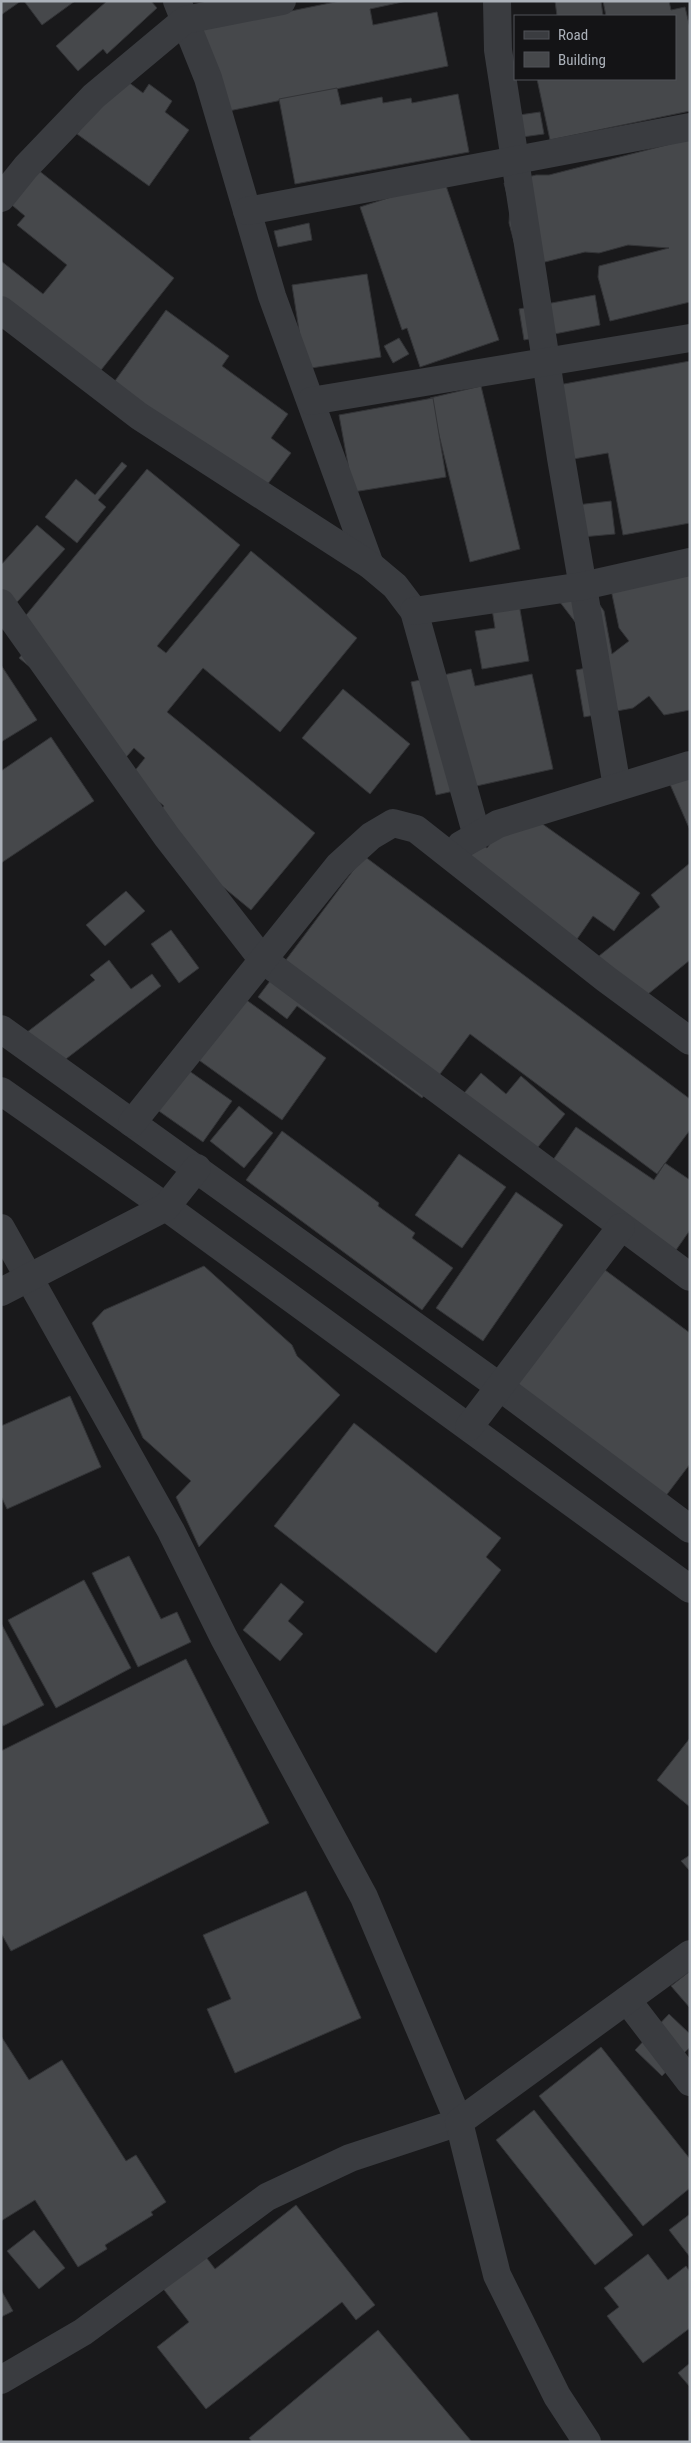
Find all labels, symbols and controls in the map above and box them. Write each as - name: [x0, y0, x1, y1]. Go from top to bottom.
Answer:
- legend: [514, 15, 676, 80]
- text: Road: [558, 26, 588, 44]
- text: Building: [558, 51, 606, 69]

